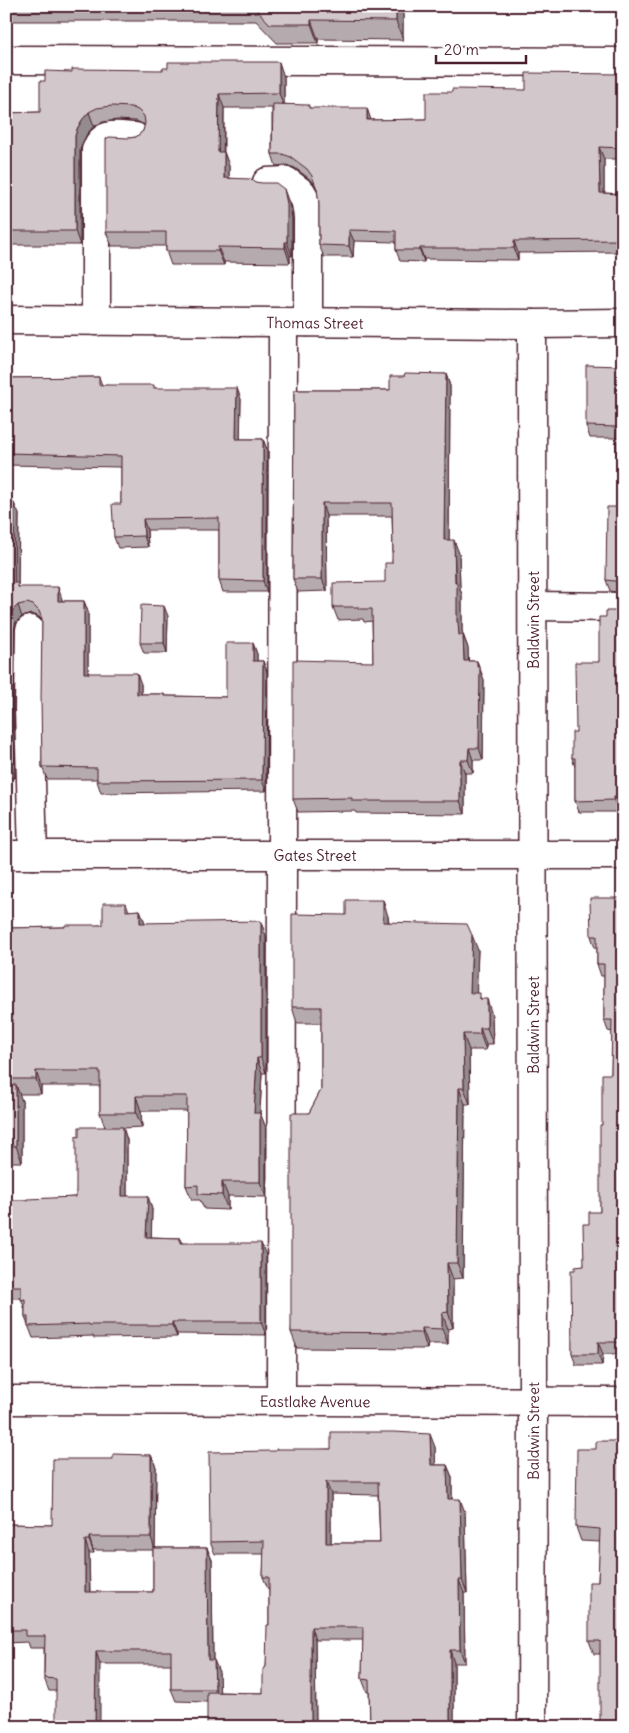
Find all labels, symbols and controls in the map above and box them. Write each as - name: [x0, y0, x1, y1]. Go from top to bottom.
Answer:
- scale bar: [436, 32, 526, 64]
- text: 20 m: [444, 40, 479, 59]
- street label: Thomas Street: [266, 312, 364, 332]
- street label: Baldwin Street: [524, 571, 543, 669]
- street label: Gates Street: [274, 846, 356, 865]
- street label: Baldwin Street: [524, 976, 543, 1074]
- street label: Baldwin Street: [523, 1382, 543, 1480]
- street label: Eastlake Avenue: [260, 1391, 370, 1411]

